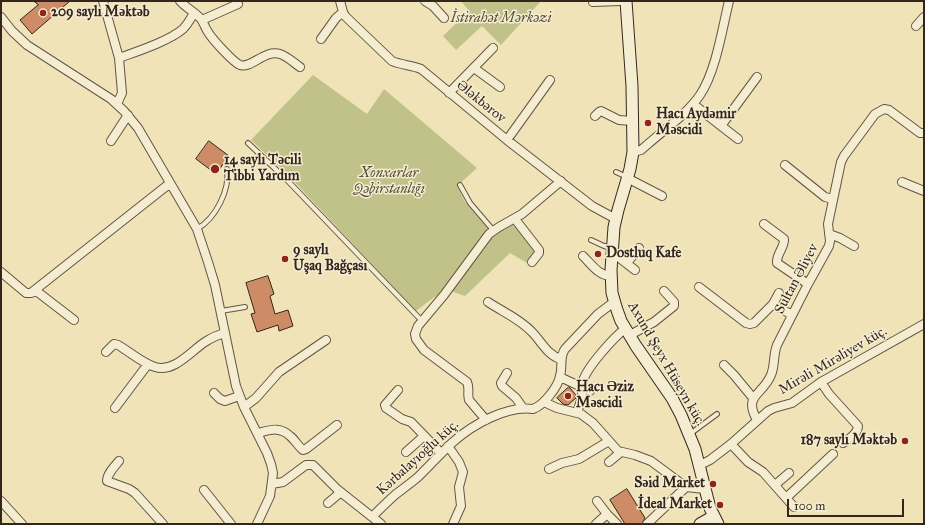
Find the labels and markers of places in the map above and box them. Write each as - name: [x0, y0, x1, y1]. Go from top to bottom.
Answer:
- place label: 209 saylı Məktəb: [51, 5, 150, 21]
- marker: 209 saylı Məktəb: [38, 8, 48, 18]
- place label: Hacı Aydəmir Məscidi: [656, 107, 736, 140]
- marker: Hacı Aydəmir Məscidi: [643, 118, 653, 128]
- place label: 14 saylı Təcili Tibbi Yardım: [224, 153, 302, 186]
- marker: 14 saylı Təcili Tibbi Yardım: [209, 163, 221, 175]
- place label: 9 saylı Uşaq Bağçası: [293, 243, 367, 276]
- place label: Dostluq Kafe: [606, 246, 681, 262]
- marker: Dostluq Kafe: [593, 249, 603, 259]
- marker: 9 saylı Uşaq Bağçası: [280, 254, 290, 264]
- place label: Hacı Əziz Məscidi: [576, 380, 634, 412]
- marker: Hacı Əziz Məscidi: [563, 391, 573, 401]
- place label: 187 saylı Məktəb: [800, 433, 897, 449]
- marker: 187 saylı Məktəb: [900, 436, 910, 446]
- place label: Səid Market: [634, 476, 705, 492]
- marker: Səid Market: [708, 479, 718, 489]
- place label: İdeal Market: [638, 497, 712, 513]
- marker: İdeal Market: [715, 500, 725, 510]

